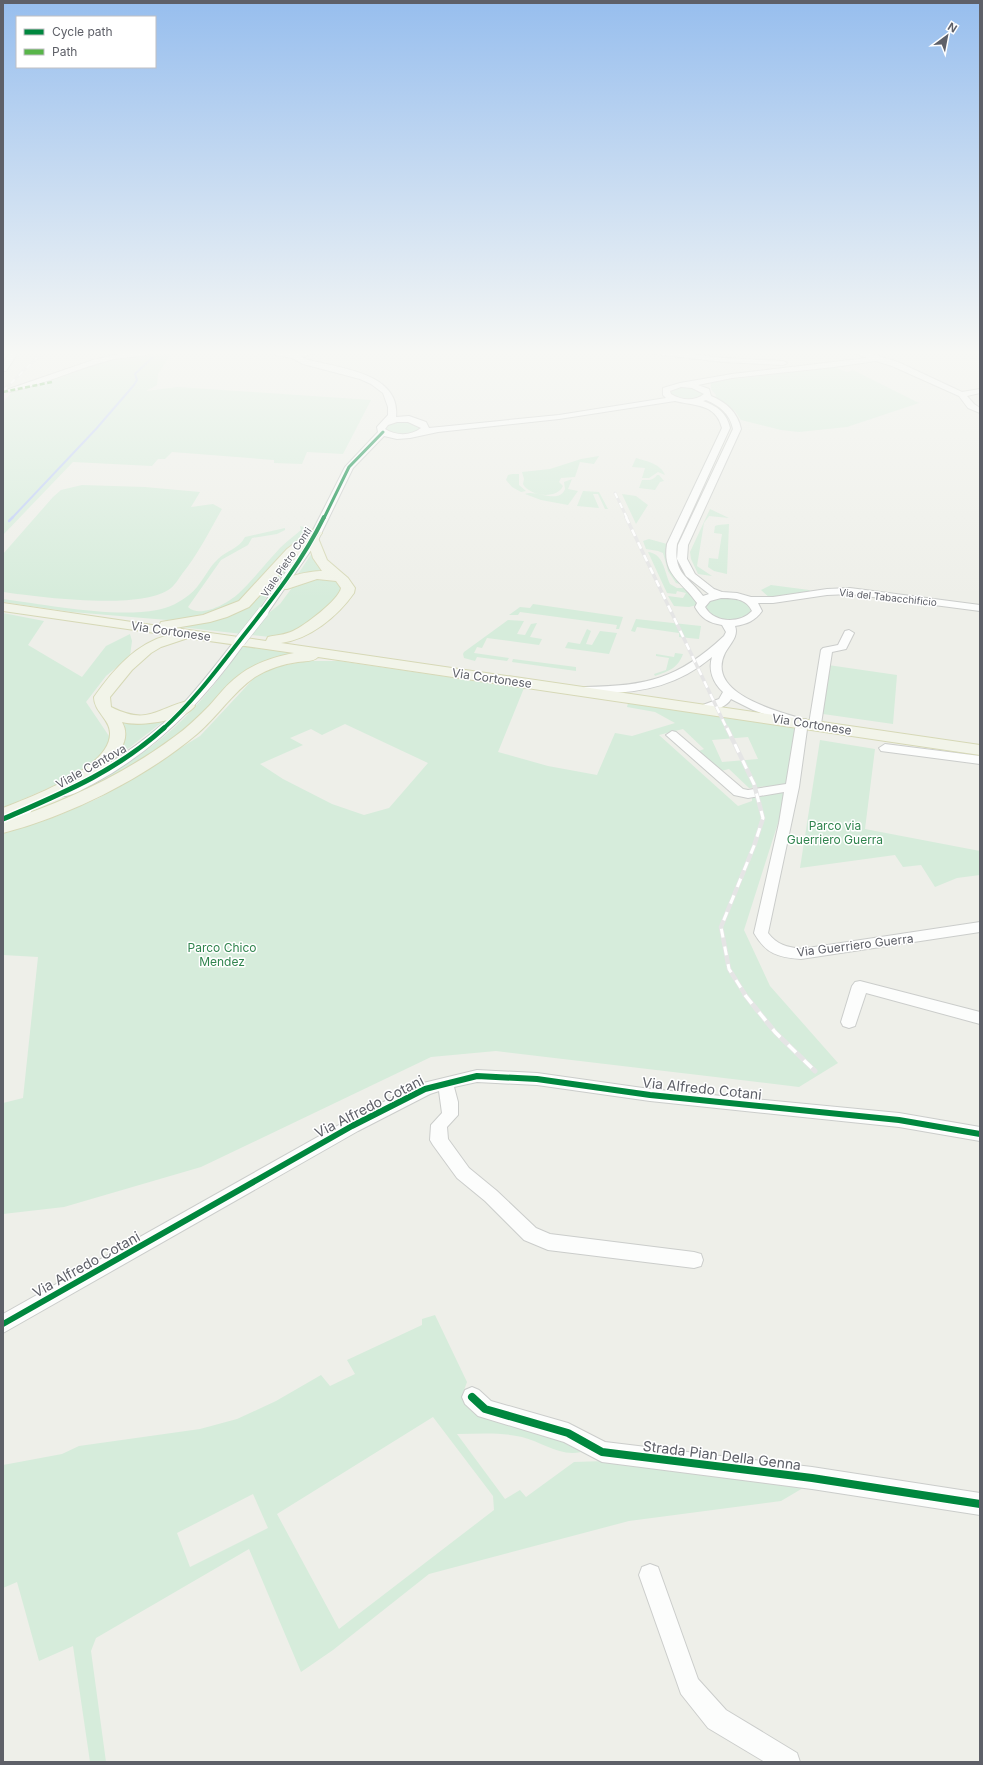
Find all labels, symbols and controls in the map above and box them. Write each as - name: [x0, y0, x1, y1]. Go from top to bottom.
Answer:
- legend: [16, 16, 156, 68]
- north arrow: [927, 16, 967, 56]
- text: N: [945, 19, 960, 36]
- text: Cycle path: [52, 24, 113, 39]
- text: Path: [52, 44, 77, 59]
- street label: Viale Pietro Conti: [258, 525, 314, 599]
- street label: Via del Tabacchificio: [839, 586, 937, 608]
- street label: Via Cortonese: [130, 618, 212, 644]
- street label: Via Cortonese: [451, 665, 533, 691]
- street label: Via Cortonese: [771, 710, 853, 738]
- street label: Viale Centova: [53, 740, 129, 792]
- park label: Parco via Guerriero Guerra: [787, 818, 883, 847]
- street label: Via Guerriero Guerra: [796, 930, 914, 960]
- park label: Parco Chico Mendez: [188, 940, 256, 969]
- street label: Via Alfredo Cotani: [312, 1071, 426, 1141]
- street label: Via Alfredo Cotani: [641, 1073, 763, 1103]
- street label: Via Alfredo Cotani: [29, 1227, 143, 1301]
- street label: Strada Pian Della Genna: [642, 1437, 802, 1473]

